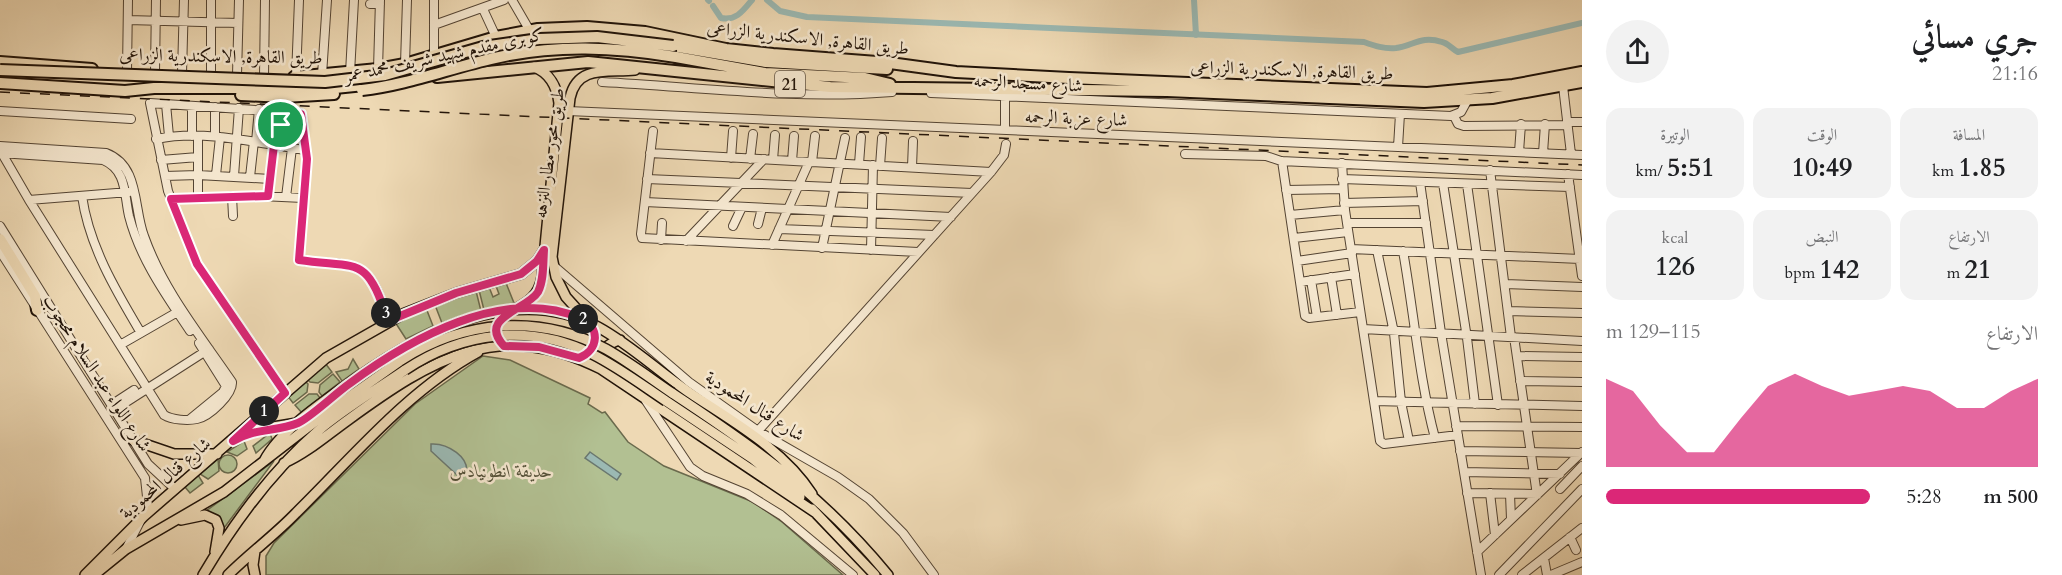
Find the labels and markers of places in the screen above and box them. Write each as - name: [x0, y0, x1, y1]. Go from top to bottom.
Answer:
- pin: [255, 99, 306, 150]
- pin: 3: [371, 298, 401, 328]
- pin: 2: [568, 304, 598, 334]
- pin: 1: [249, 396, 279, 426]

